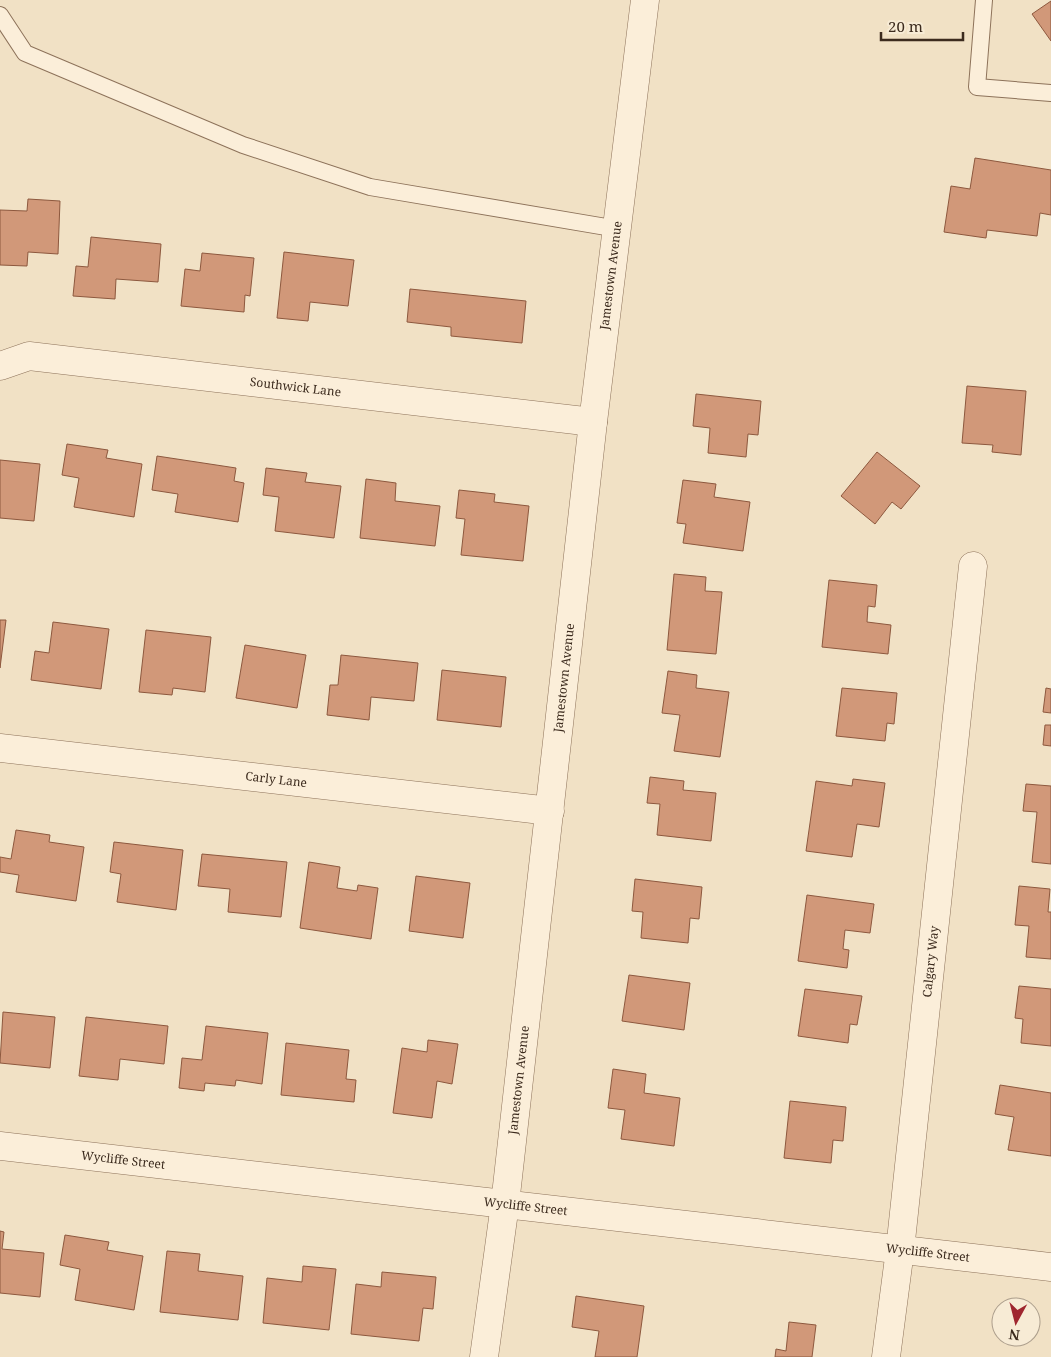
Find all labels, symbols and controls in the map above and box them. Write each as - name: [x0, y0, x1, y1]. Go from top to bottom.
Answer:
- scale bar: [881, 10, 964, 42]
- text: 20 m: [888, 16, 923, 36]
- street label: Jamestown Avenue: [595, 220, 626, 332]
- street label: Southwick Lane: [249, 373, 342, 400]
- street label: Jamestown Avenue: [549, 622, 578, 734]
- street label: Carly Lane: [245, 767, 308, 791]
- street label: Calgary Way: [918, 925, 943, 998]
- street label: Jamestown Avenue: [504, 1025, 533, 1137]
- street label: Wycliffe Street: [80, 1146, 166, 1173]
- street label: Wycliffe Street: [483, 1193, 568, 1219]
- street label: Wycliffe Street: [885, 1239, 971, 1266]
- north arrow: [991, 1297, 1041, 1347]
- text: N: [1008, 1325, 1021, 1346]

